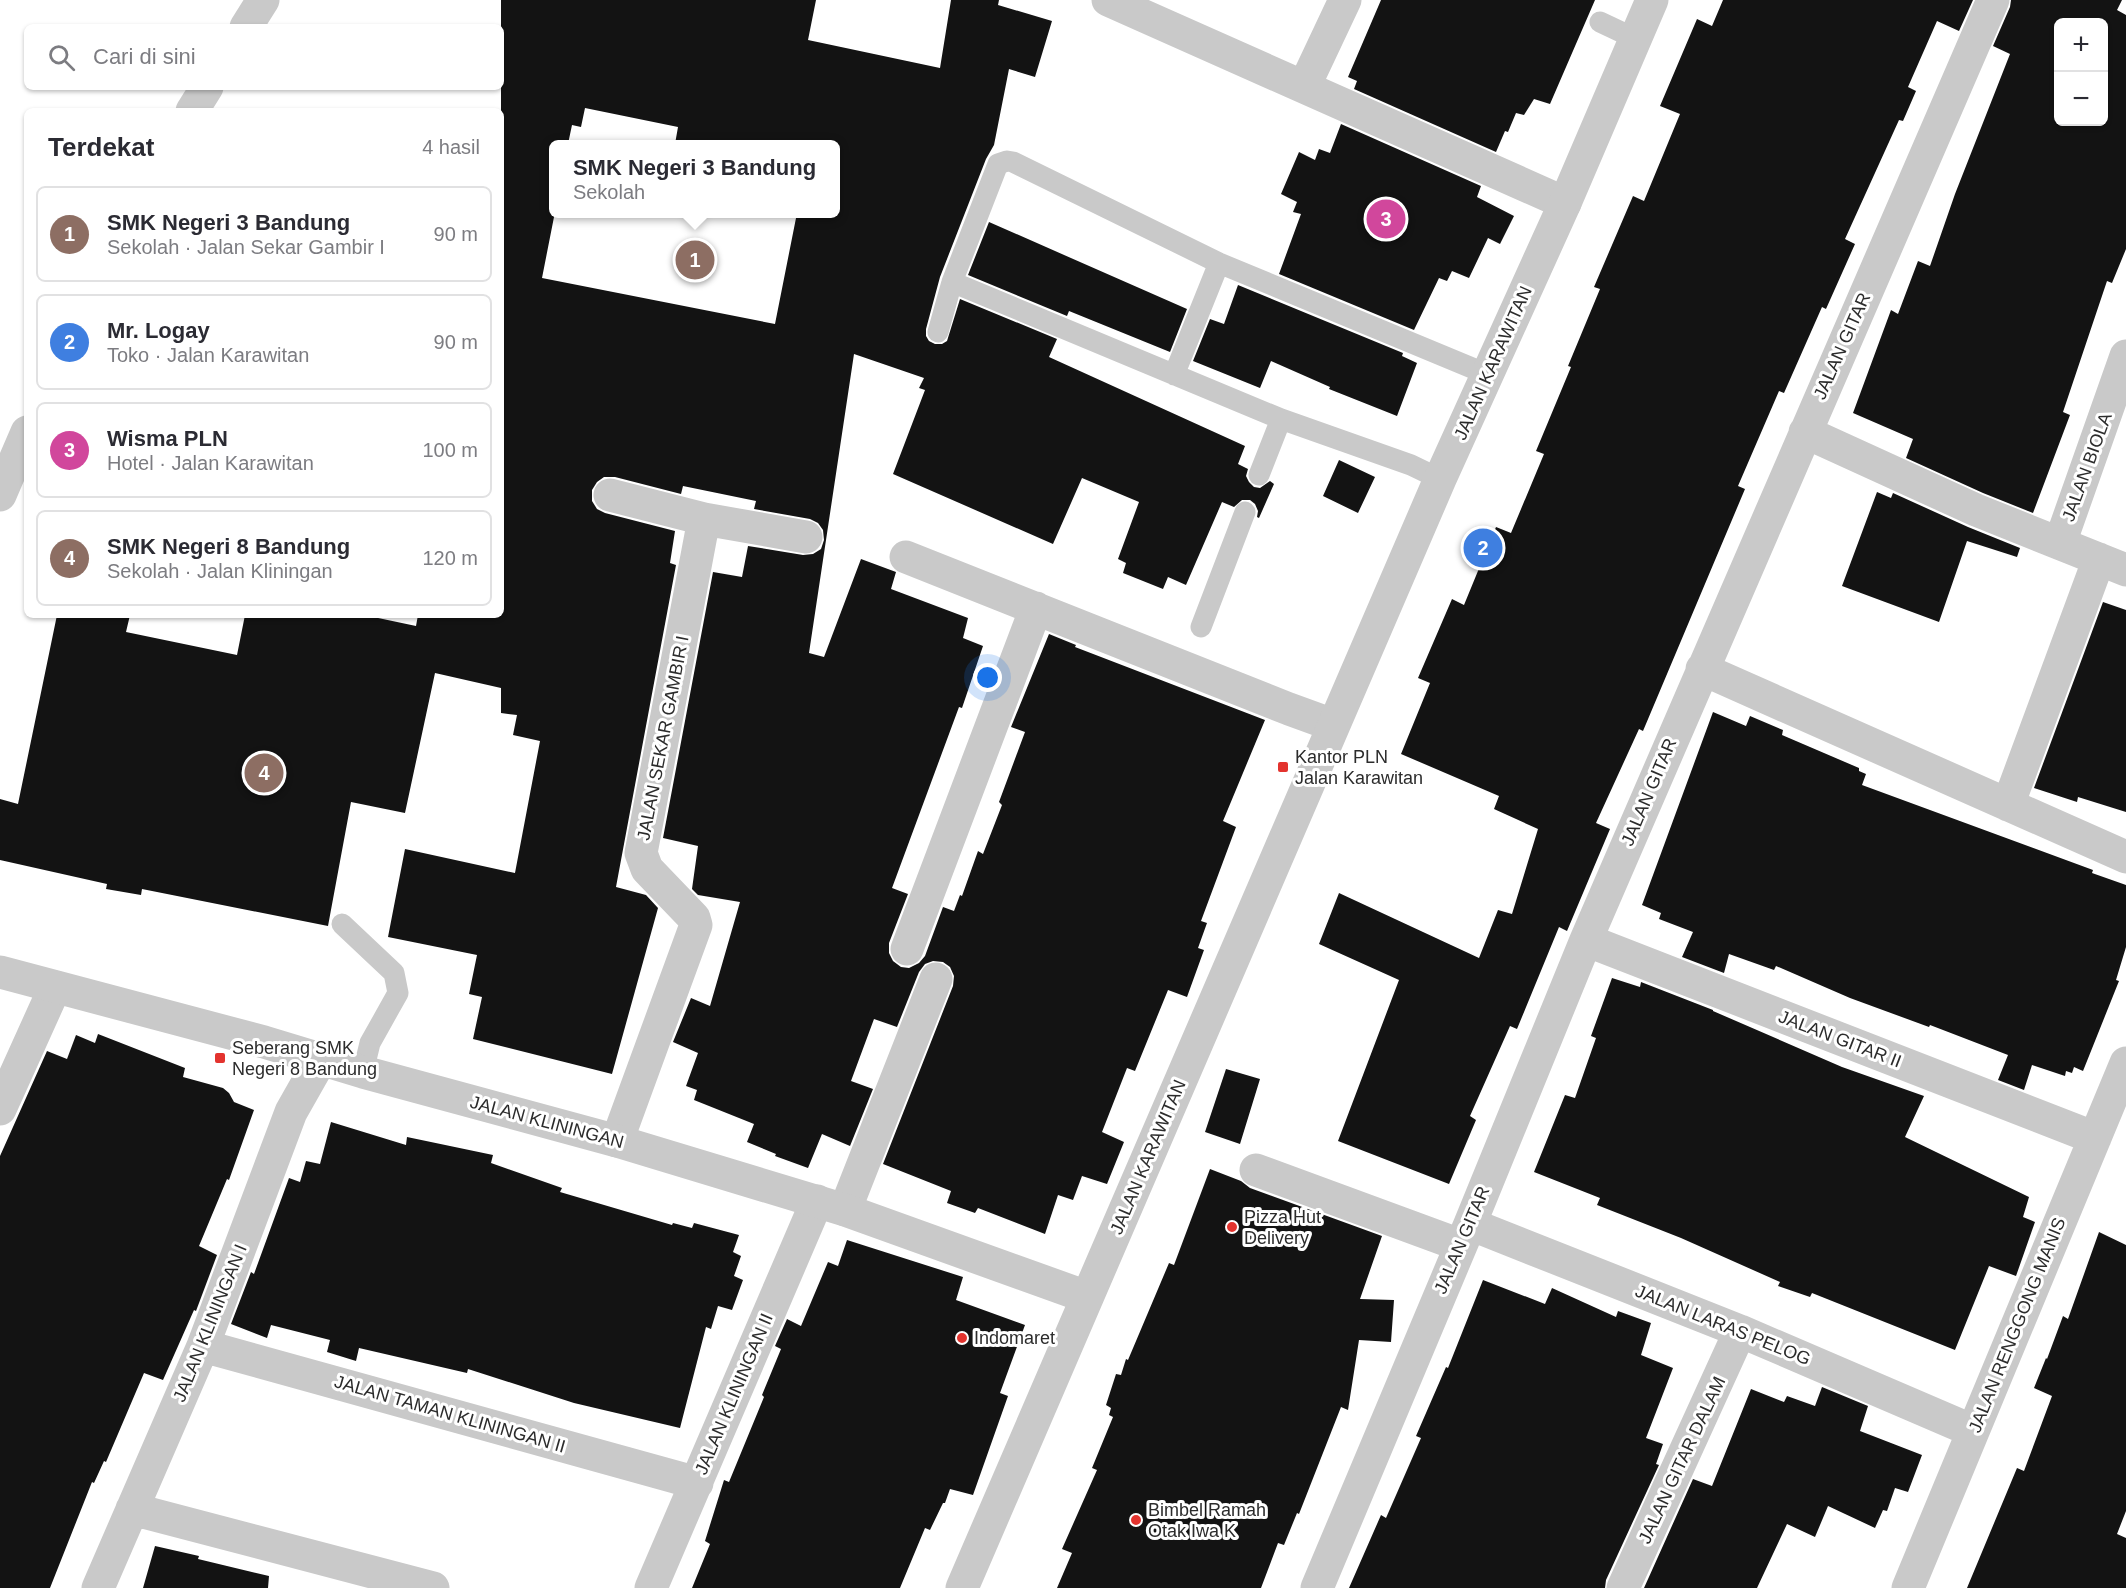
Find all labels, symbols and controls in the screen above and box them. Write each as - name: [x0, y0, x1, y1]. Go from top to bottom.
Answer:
- map controls: [2054, 18, 2108, 126]
- button: +: [2054, 18, 2108, 72]
- search box: [24, 24, 504, 90]
- icon: search: [45, 41, 78, 74]
- text: Cari di sini: [93, 44, 196, 69]
- button: −: [2054, 72, 2108, 126]
- text: Terdekat: [48, 132, 154, 162]
- text: 4 hasil: [422, 136, 480, 158]
- popup: [549, 140, 840, 218]
- text: SMK Negeri 3 Bandung: [573, 155, 816, 180]
- text: Sekolah: [573, 181, 645, 203]
- pin: 3: [1366, 196, 1406, 242]
- text: SMK Negeri 3 Bandung: [107, 210, 350, 235]
- text: 1: [64, 223, 75, 245]
- text: 90 m: [434, 223, 478, 245]
- text: Sekolah · Jalan Sekar Gambir I: [107, 236, 385, 258]
- pin: 1: [676, 238, 714, 282]
- street label: JALAN KARAWITAN: [1450, 283, 1536, 443]
- street label: JALAN GITAR: [1810, 290, 1874, 402]
- text: Mr. Logay: [107, 318, 210, 343]
- text: 2: [64, 331, 75, 353]
- text: 90 m: [434, 331, 478, 353]
- text: Toko · Jalan Karawitan: [107, 344, 309, 366]
- street label: JALAN BIOLA: [2058, 410, 2116, 524]
- text: Wisma PLN: [107, 426, 228, 451]
- text: 3: [64, 439, 75, 461]
- text: 100 m: [422, 439, 478, 461]
- text: Hotel · Jalan Karawitan: [107, 452, 314, 474]
- pin: 2: [1464, 526, 1502, 570]
- text: SMK Negeri 8 Bandung: [107, 534, 350, 559]
- text: 4: [64, 547, 75, 569]
- text: 120 m: [422, 547, 478, 569]
- text: Sekolah · Jalan Kliningan: [107, 560, 333, 582]
- street label: JALAN SEKAR GAMBIR I: [633, 634, 693, 842]
- your location: [973, 663, 1002, 692]
- street label: JALAN GITAR: [1617, 735, 1681, 849]
- place label: Kantor PLN Jalan Karawitan: [1295, 747, 1423, 788]
- pin: 4: [244, 750, 284, 796]
- marker: Kantor PLN Jalan Karawitan: [1276, 760, 1290, 774]
- street label: JALAN GITAR II: [1776, 1006, 1904, 1072]
- place label: Seberang SMK Negeri 8 Bandung: [232, 1038, 377, 1079]
- marker: Seberang SMK Negeri 8 Bandung: [213, 1051, 227, 1065]
- street label: JALAN KARAWITAN: [1106, 1077, 1190, 1237]
- street label: JALAN KLININGAN: [468, 1092, 626, 1152]
- street label: JALAN GITAR: [1430, 1183, 1494, 1297]
- place label: Pizza Hut Delivery: [1244, 1207, 1321, 1248]
- street label: JALAN RENGGONG MANIS: [1965, 1215, 2069, 1435]
- marker: Pizza Hut Delivery: [1225, 1220, 1239, 1234]
- street label: JALAN KLININGAN I: [169, 1241, 251, 1405]
- street label: JALAN LARAS PELOG: [1633, 1281, 1813, 1369]
- street label: JALAN KLININGAN II: [691, 1310, 777, 1478]
- place label: Indomaret: [974, 1328, 1055, 1348]
- marker: Indomaret: [955, 1331, 969, 1345]
- street label: JALAN TAMAN KLININGAN II: [332, 1371, 568, 1457]
- street label: JALAN GITAR DALAM: [1635, 1373, 1729, 1547]
- place label: Bimbel Ramah Otak Iwa K: [1148, 1500, 1266, 1541]
- marker: Bimbel Ramah Otak Iwa K: [1129, 1513, 1143, 1527]

